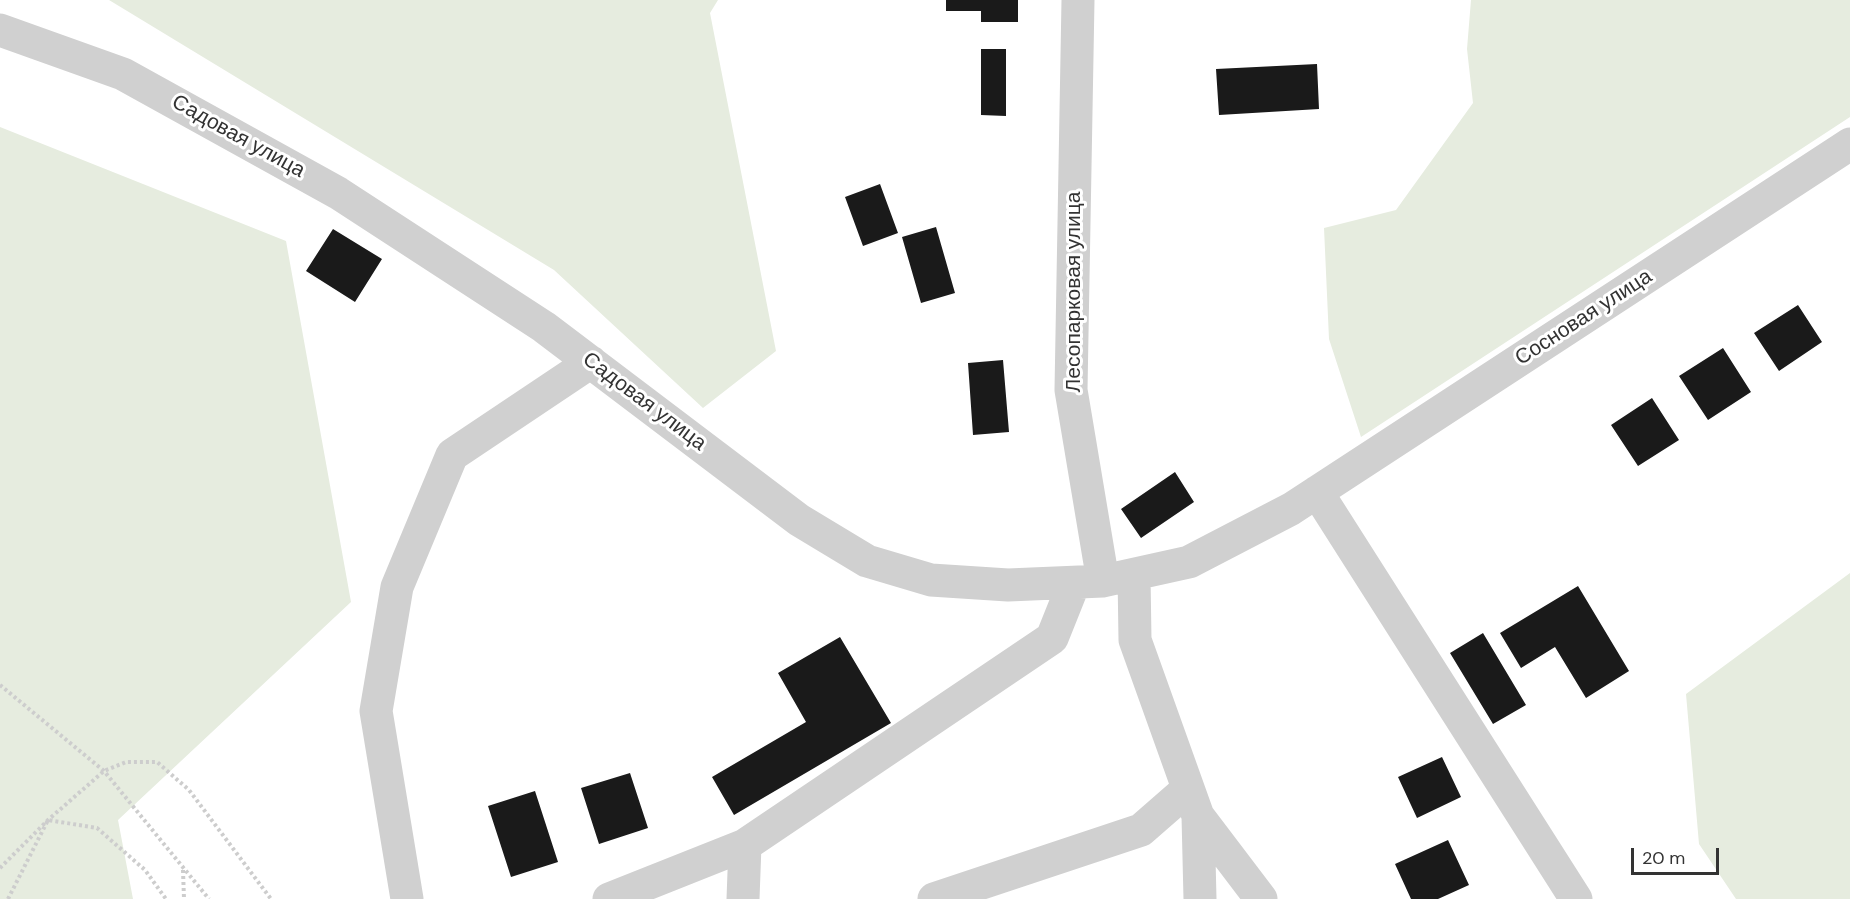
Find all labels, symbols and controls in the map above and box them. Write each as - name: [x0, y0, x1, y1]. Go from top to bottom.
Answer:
- street label: Садовая улица: [167, 90, 309, 184]
- street label: Лесопарковая улица: [1061, 192, 1087, 392]
- street label: Сосновая улица: [1511, 264, 1657, 372]
- street label: Садовая улица: [577, 347, 711, 457]
- scale bar: [1634, 836, 1722, 874]
- text: 20 m: [1642, 846, 1685, 870]

